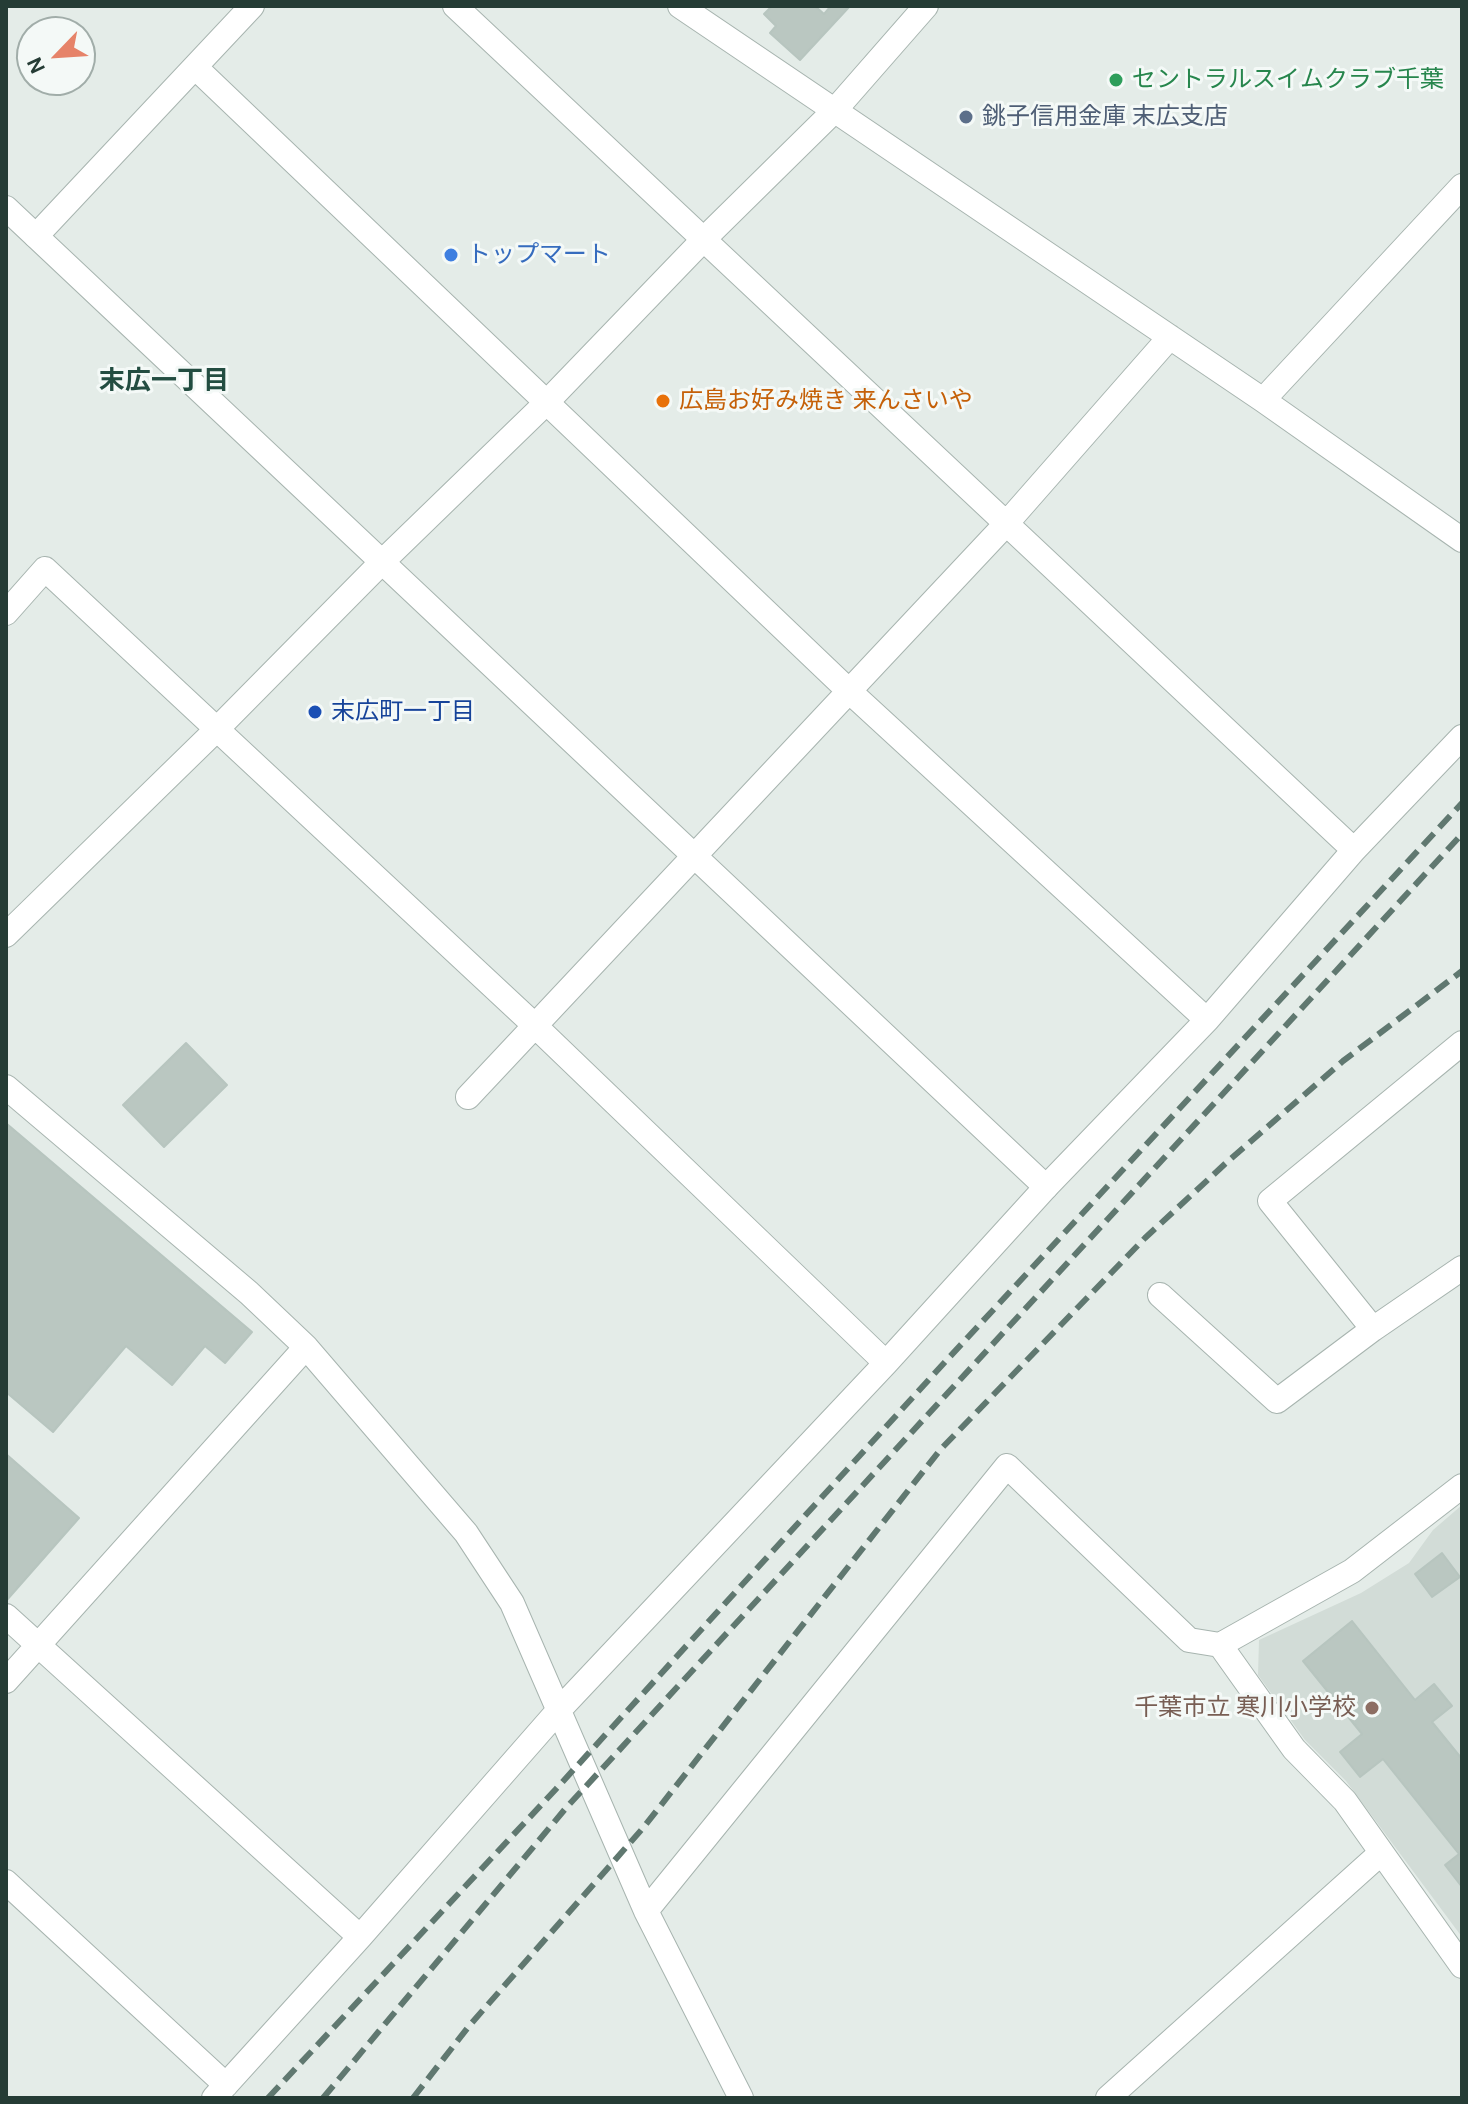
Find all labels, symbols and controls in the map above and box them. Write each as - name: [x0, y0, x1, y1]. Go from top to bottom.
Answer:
- north arrow: [16, 16, 96, 96]
- text: N: [21, 53, 51, 78]
- place label: セントラルスイムクラブ千葉: [1132, 66, 1444, 94]
- marker: セントラルスイムクラブ千葉: [1107, 71, 1125, 89]
- place label: 銚子信用金庫 末広支店: [982, 103, 1228, 131]
- marker: 銚子信用金庫 末広支店: [957, 108, 975, 126]
- place label: トップマート: [467, 241, 611, 269]
- marker: トップマート: [442, 246, 460, 264]
- district label: 末広一丁目: [99, 366, 229, 398]
- place label: 広島お好み焼き 来んさいや: [679, 387, 973, 415]
- marker: 広島お好み焼き 来んさいや: [654, 392, 672, 410]
- place label: 末広町一丁目: [331, 698, 475, 726]
- marker: 末広町一丁目: [306, 703, 324, 721]
- place label: 千葉市立 寒川小学校: [1134, 1694, 1356, 1722]
- marker: 千葉市立 寒川小学校: [1363, 1699, 1381, 1717]

